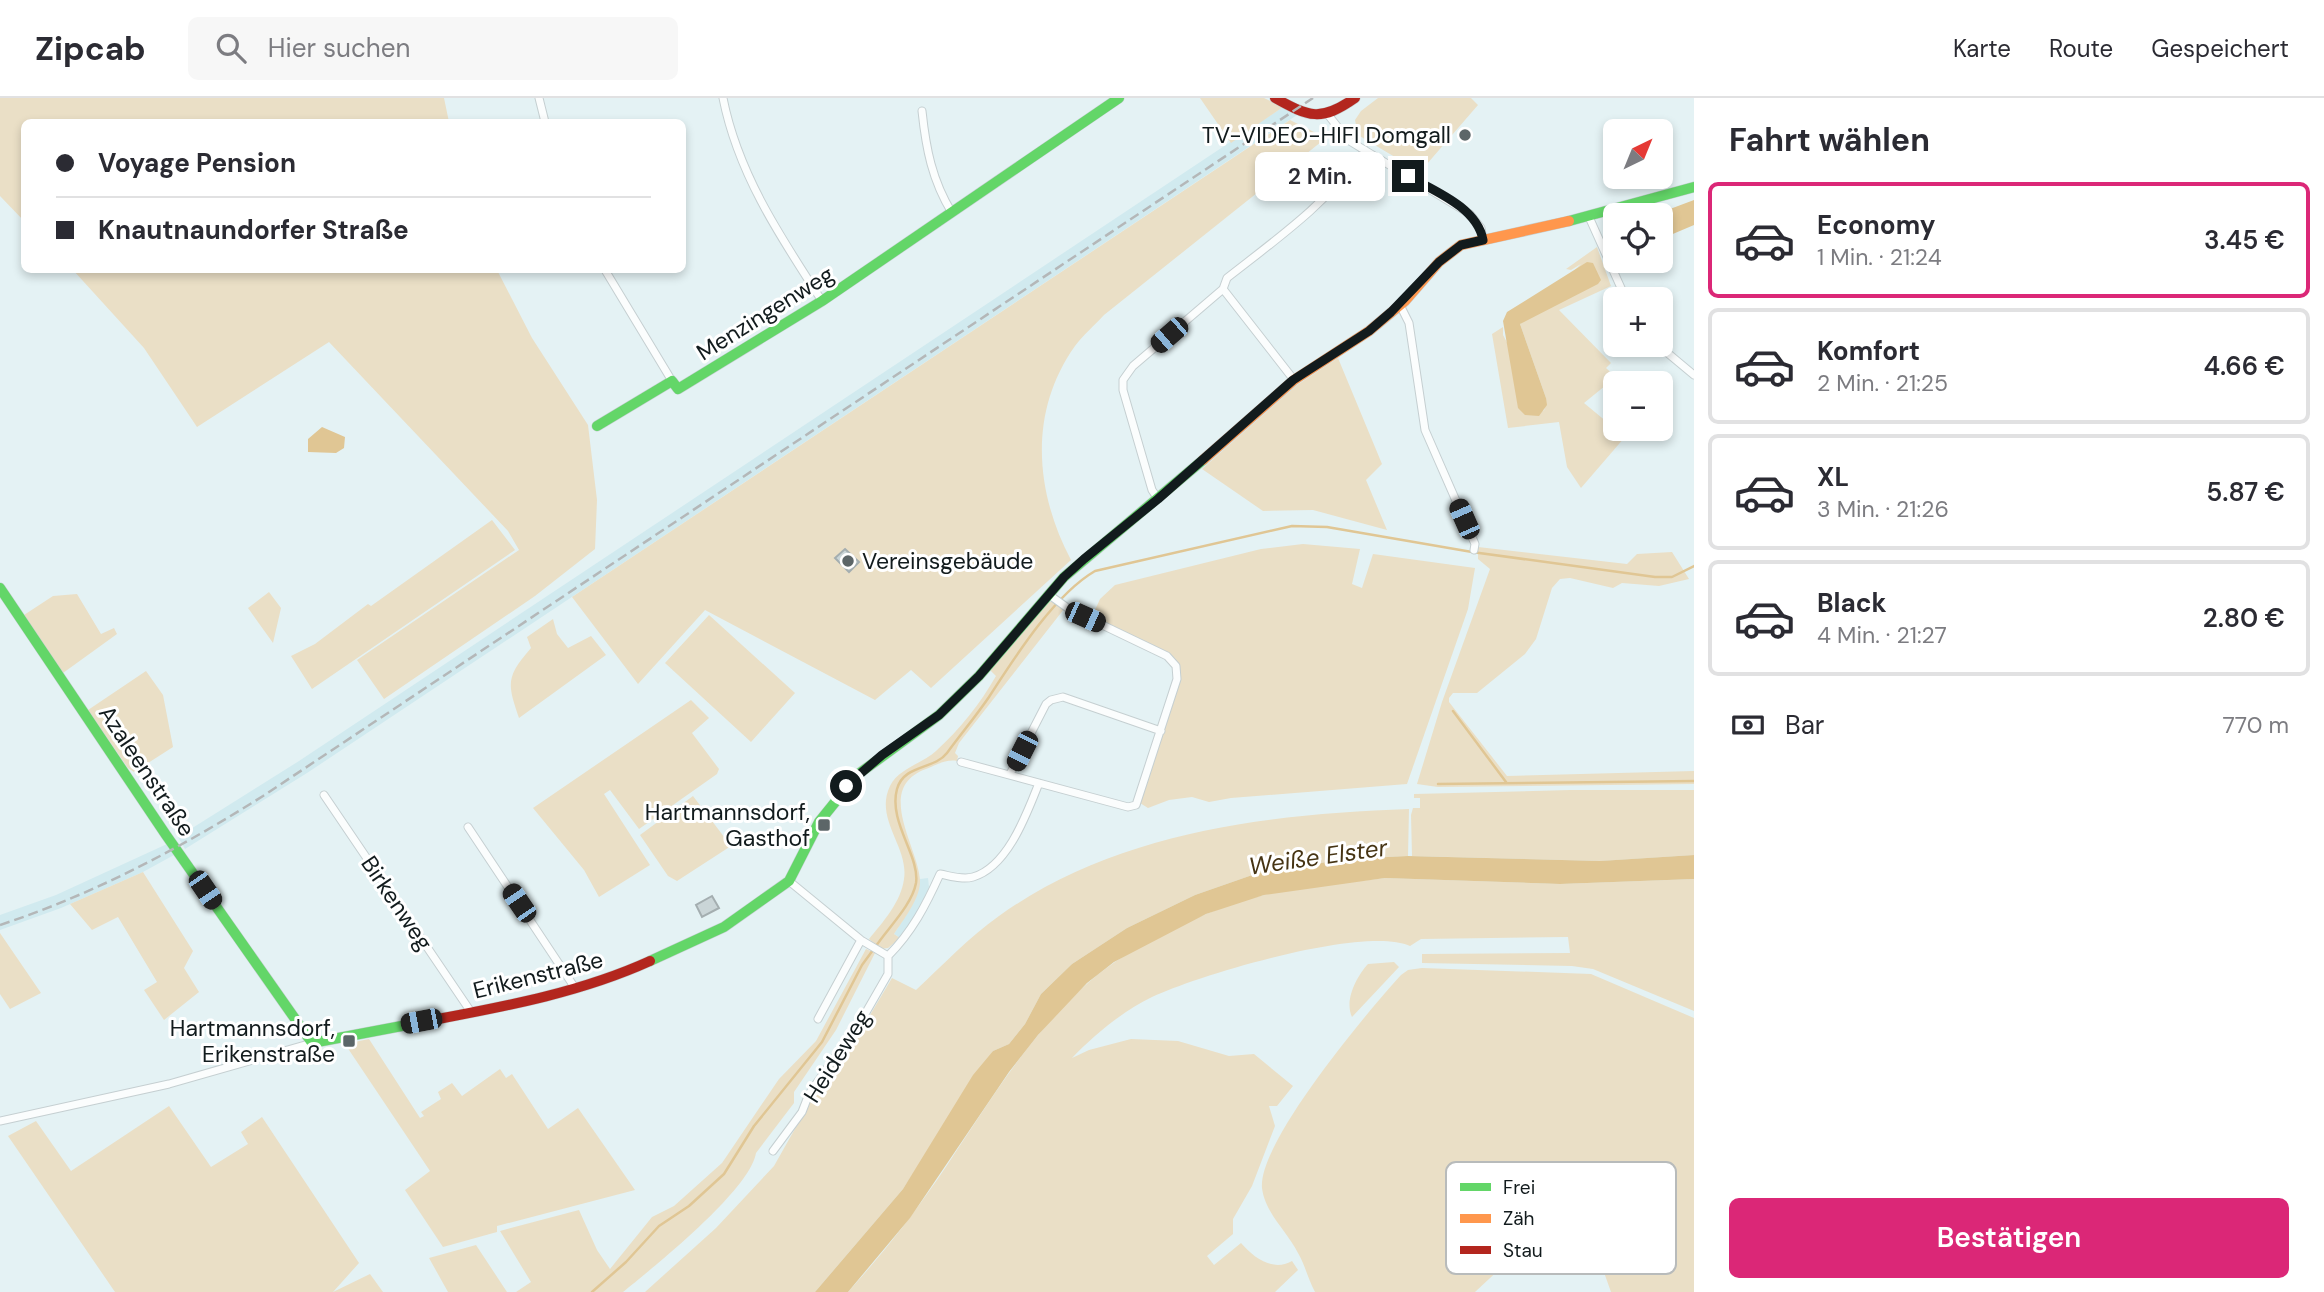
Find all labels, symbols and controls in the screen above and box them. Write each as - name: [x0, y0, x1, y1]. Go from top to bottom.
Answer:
- search box: [188, 17, 678, 80]
- text: Zipcab: [35, 27, 146, 70]
- icon: search: [212, 29, 250, 67]
- text: Hier suchen: [268, 31, 410, 65]
- text: Karte: [1953, 33, 2011, 64]
- text: Route: [2049, 33, 2113, 64]
- text: Gespeichert: [2151, 33, 2289, 64]
- north arrow: [1603, 119, 1673, 189]
- map controls: [1603, 119, 1673, 441]
- text: Fahrt wählen: [1729, 119, 1930, 161]
- place label: TV-VIDEO-HIFI Domgall: [1202, 120, 1451, 150]
- marker: TV-VIDEO-HIFI Domgall: [1457, 127, 1473, 143]
- text: Voyage Pension: [98, 146, 296, 180]
- callout: 2 Min.: [1254, 152, 1384, 200]
- route end: [1392, 160, 1424, 192]
- text: 2 Min.: [1288, 161, 1352, 191]
- button: locate: [1603, 203, 1673, 273]
- text: Economy: [1817, 208, 1935, 242]
- icon: car: [1733, 209, 1796, 272]
- text: Knautnaundorfer Straße: [98, 213, 409, 247]
- text: 3.45 €: [2204, 223, 2285, 257]
- text: 1 Min. · 21:24: [1817, 242, 1942, 272]
- street label: Menzingenweg: [691, 259, 839, 367]
- button: +: [1603, 287, 1673, 357]
- car: [1147, 313, 1192, 357]
- text: Komfort: [1817, 334, 1920, 368]
- icon: car: [1733, 335, 1796, 398]
- text: 4.66 €: [2203, 349, 2285, 383]
- text: 2 Min. · 21:25: [1817, 368, 1948, 398]
- button: −: [1603, 371, 1673, 441]
- text: XL: [1817, 460, 1849, 494]
- icon: car: [1733, 461, 1796, 524]
- text: 5.87 €: [2206, 475, 2285, 509]
- text: 3 Min. · 21:26: [1817, 494, 1949, 524]
- car: [1446, 496, 1483, 542]
- place label: Vereinsgebäude: [862, 546, 1033, 576]
- marker: Vereinsgebäude: [840, 553, 856, 569]
- text: Black: [1817, 586, 1887, 620]
- icon: car: [1733, 587, 1796, 650]
- car: [1062, 599, 1109, 635]
- text: 2.80 €: [2203, 601, 2285, 635]
- text: 4 Min. · 21:27: [1817, 620, 1947, 650]
- street label: Azaleenstraße: [92, 700, 202, 842]
- icon: cash: [1729, 706, 1767, 744]
- text: Bar: [1785, 708, 1824, 742]
- text: 770 m: [2222, 710, 2289, 740]
- car: [1004, 728, 1041, 774]
- route start: [830, 770, 862, 802]
- place label: Hartmannsdorf, Gasthof: [645, 797, 810, 853]
- marker: Hartmannsdorf, Gasthof: [816, 817, 832, 833]
- water label: Weiße Elster: [1247, 831, 1390, 882]
- street label: Birkenweg: [354, 850, 440, 956]
- car: [185, 867, 226, 913]
- car: [499, 880, 540, 926]
- street label: Erikenstraße: [470, 944, 606, 1006]
- street label: Heideweg: [797, 1004, 877, 1108]
- car: [399, 1007, 444, 1035]
- place label: Hartmannsdorf, Erikenstraße: [170, 1013, 335, 1069]
- marker: Hartmannsdorf, Erikenstraße: [341, 1033, 357, 1049]
- legend: [1446, 1162, 1676, 1274]
- text: Frei: [1503, 1175, 1535, 1200]
- button: Bestätigen: [1729, 1198, 2289, 1278]
- text: Zäh: [1503, 1206, 1535, 1231]
- text: Stau: [1503, 1238, 1543, 1263]

